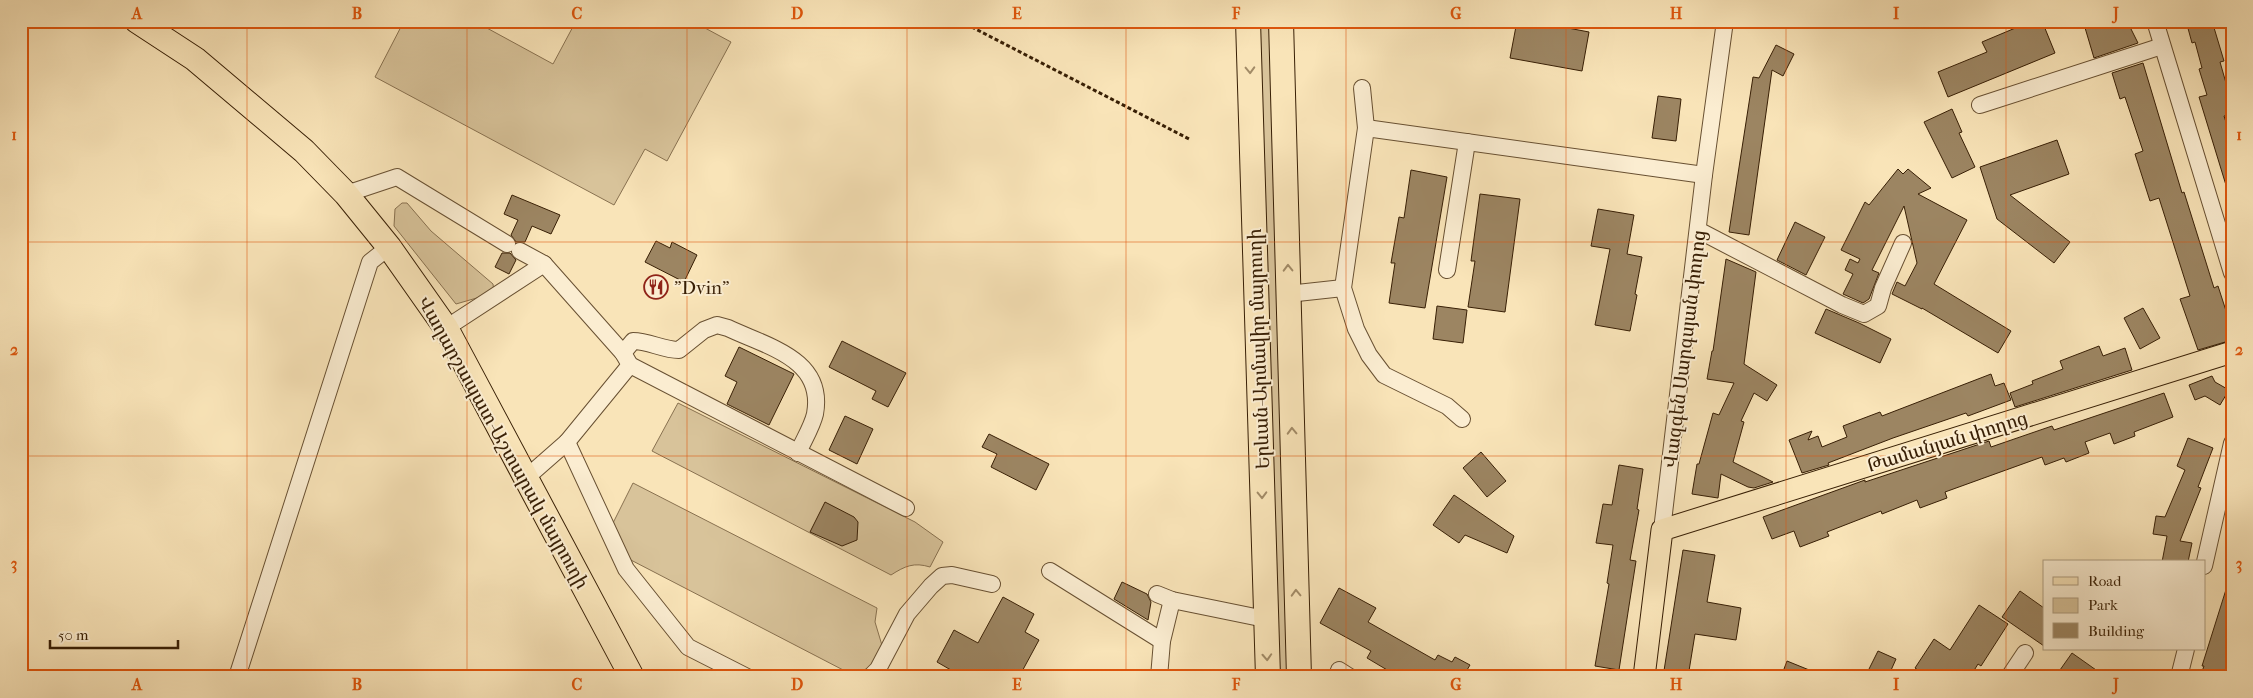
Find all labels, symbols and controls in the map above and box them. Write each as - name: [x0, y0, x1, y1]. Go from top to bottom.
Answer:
- text: A: [131, 4, 143, 23]
- text: B: [352, 4, 362, 23]
- text: C: [572, 4, 583, 23]
- text: D: [791, 4, 803, 23]
- text: E: [1012, 4, 1022, 23]
- text: F: [1231, 4, 1241, 23]
- text: G: [1450, 4, 1462, 23]
- text: H: [1670, 4, 1683, 23]
- text: I: [1893, 4, 1900, 23]
- text: J: [2111, 4, 2119, 24]
- one-way arrow: [1244, 66, 1255, 74]
- text: 1: [11, 125, 17, 144]
- text: 1: [2236, 125, 2242, 144]
- street label: Երևան-Արմավիր մայրուղի: [1244, 228, 1274, 470]
- street label: Վազգեն Սարգսյան փողոց: [1659, 229, 1711, 469]
- one-way arrow: [1282, 264, 1293, 272]
- restaurant icon: "Dvin": [643, 274, 669, 300]
- place label: "Dvin": [674, 277, 729, 299]
- street label: Վաղարշապատ-Աշտարակ մայրուղի: [413, 292, 593, 593]
- text: 2: [10, 340, 18, 359]
- text: 2: [2235, 340, 2243, 359]
- street label: Թամանյան փողոց: [1864, 407, 2030, 477]
- one-way arrow: [1287, 426, 1297, 434]
- one-way arrow: [1257, 492, 1267, 499]
- text: 3: [11, 554, 17, 574]
- text: 3: [2236, 554, 2242, 574]
- legend: [2043, 560, 2206, 650]
- text: Road: [2088, 572, 2122, 590]
- one-way arrow: [1291, 589, 1302, 597]
- text: Park: [2088, 596, 2118, 614]
- scale bar: [50, 618, 178, 650]
- text: Building: [2088, 622, 2145, 640]
- text: 50 m: [58, 626, 89, 644]
- one-way arrow: [1261, 653, 1272, 661]
- text: A: [131, 675, 143, 694]
- text: B: [352, 675, 362, 694]
- text: C: [572, 675, 583, 694]
- text: D: [791, 675, 803, 694]
- text: E: [1012, 675, 1022, 694]
- text: F: [1231, 675, 1241, 694]
- text: G: [1450, 675, 1462, 694]
- text: H: [1670, 675, 1683, 694]
- text: I: [1893, 675, 1900, 694]
- text: J: [2111, 675, 2119, 695]

